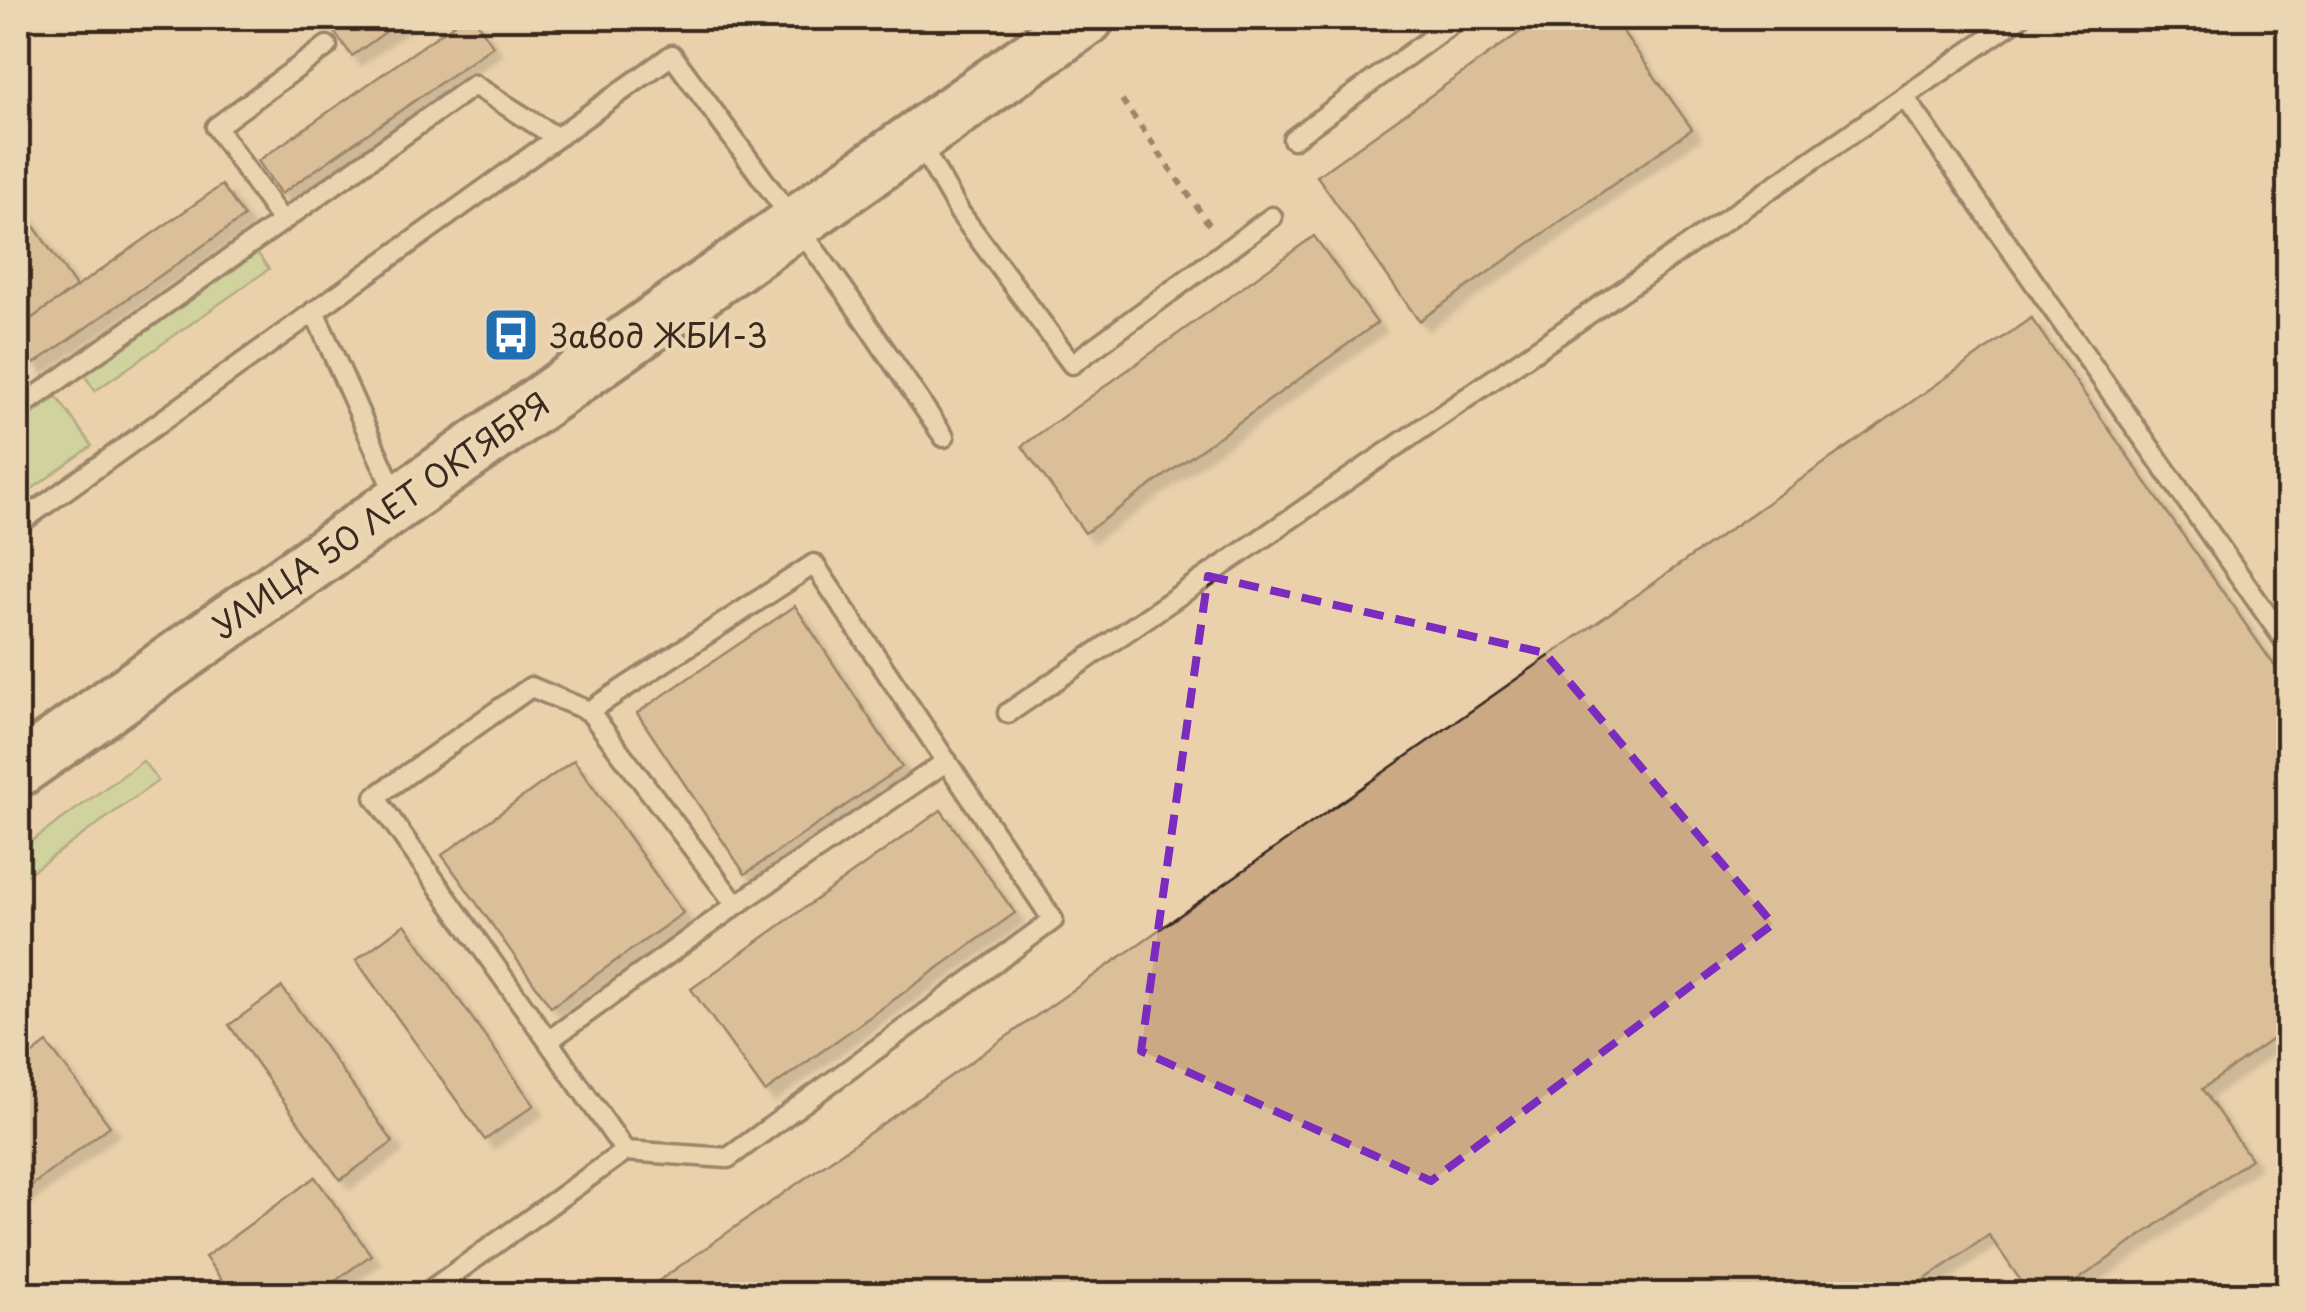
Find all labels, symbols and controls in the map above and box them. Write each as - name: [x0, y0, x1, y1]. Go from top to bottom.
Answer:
- bus stop icon: Завод ЖБИ-3: [481, 305, 541, 365]
- place label: Завод ЖБИ-3: [550, 311, 768, 359]
- street label: УЛИЦА 50 ЛЕТ ОКТЯБРЯ: [202, 379, 558, 649]

